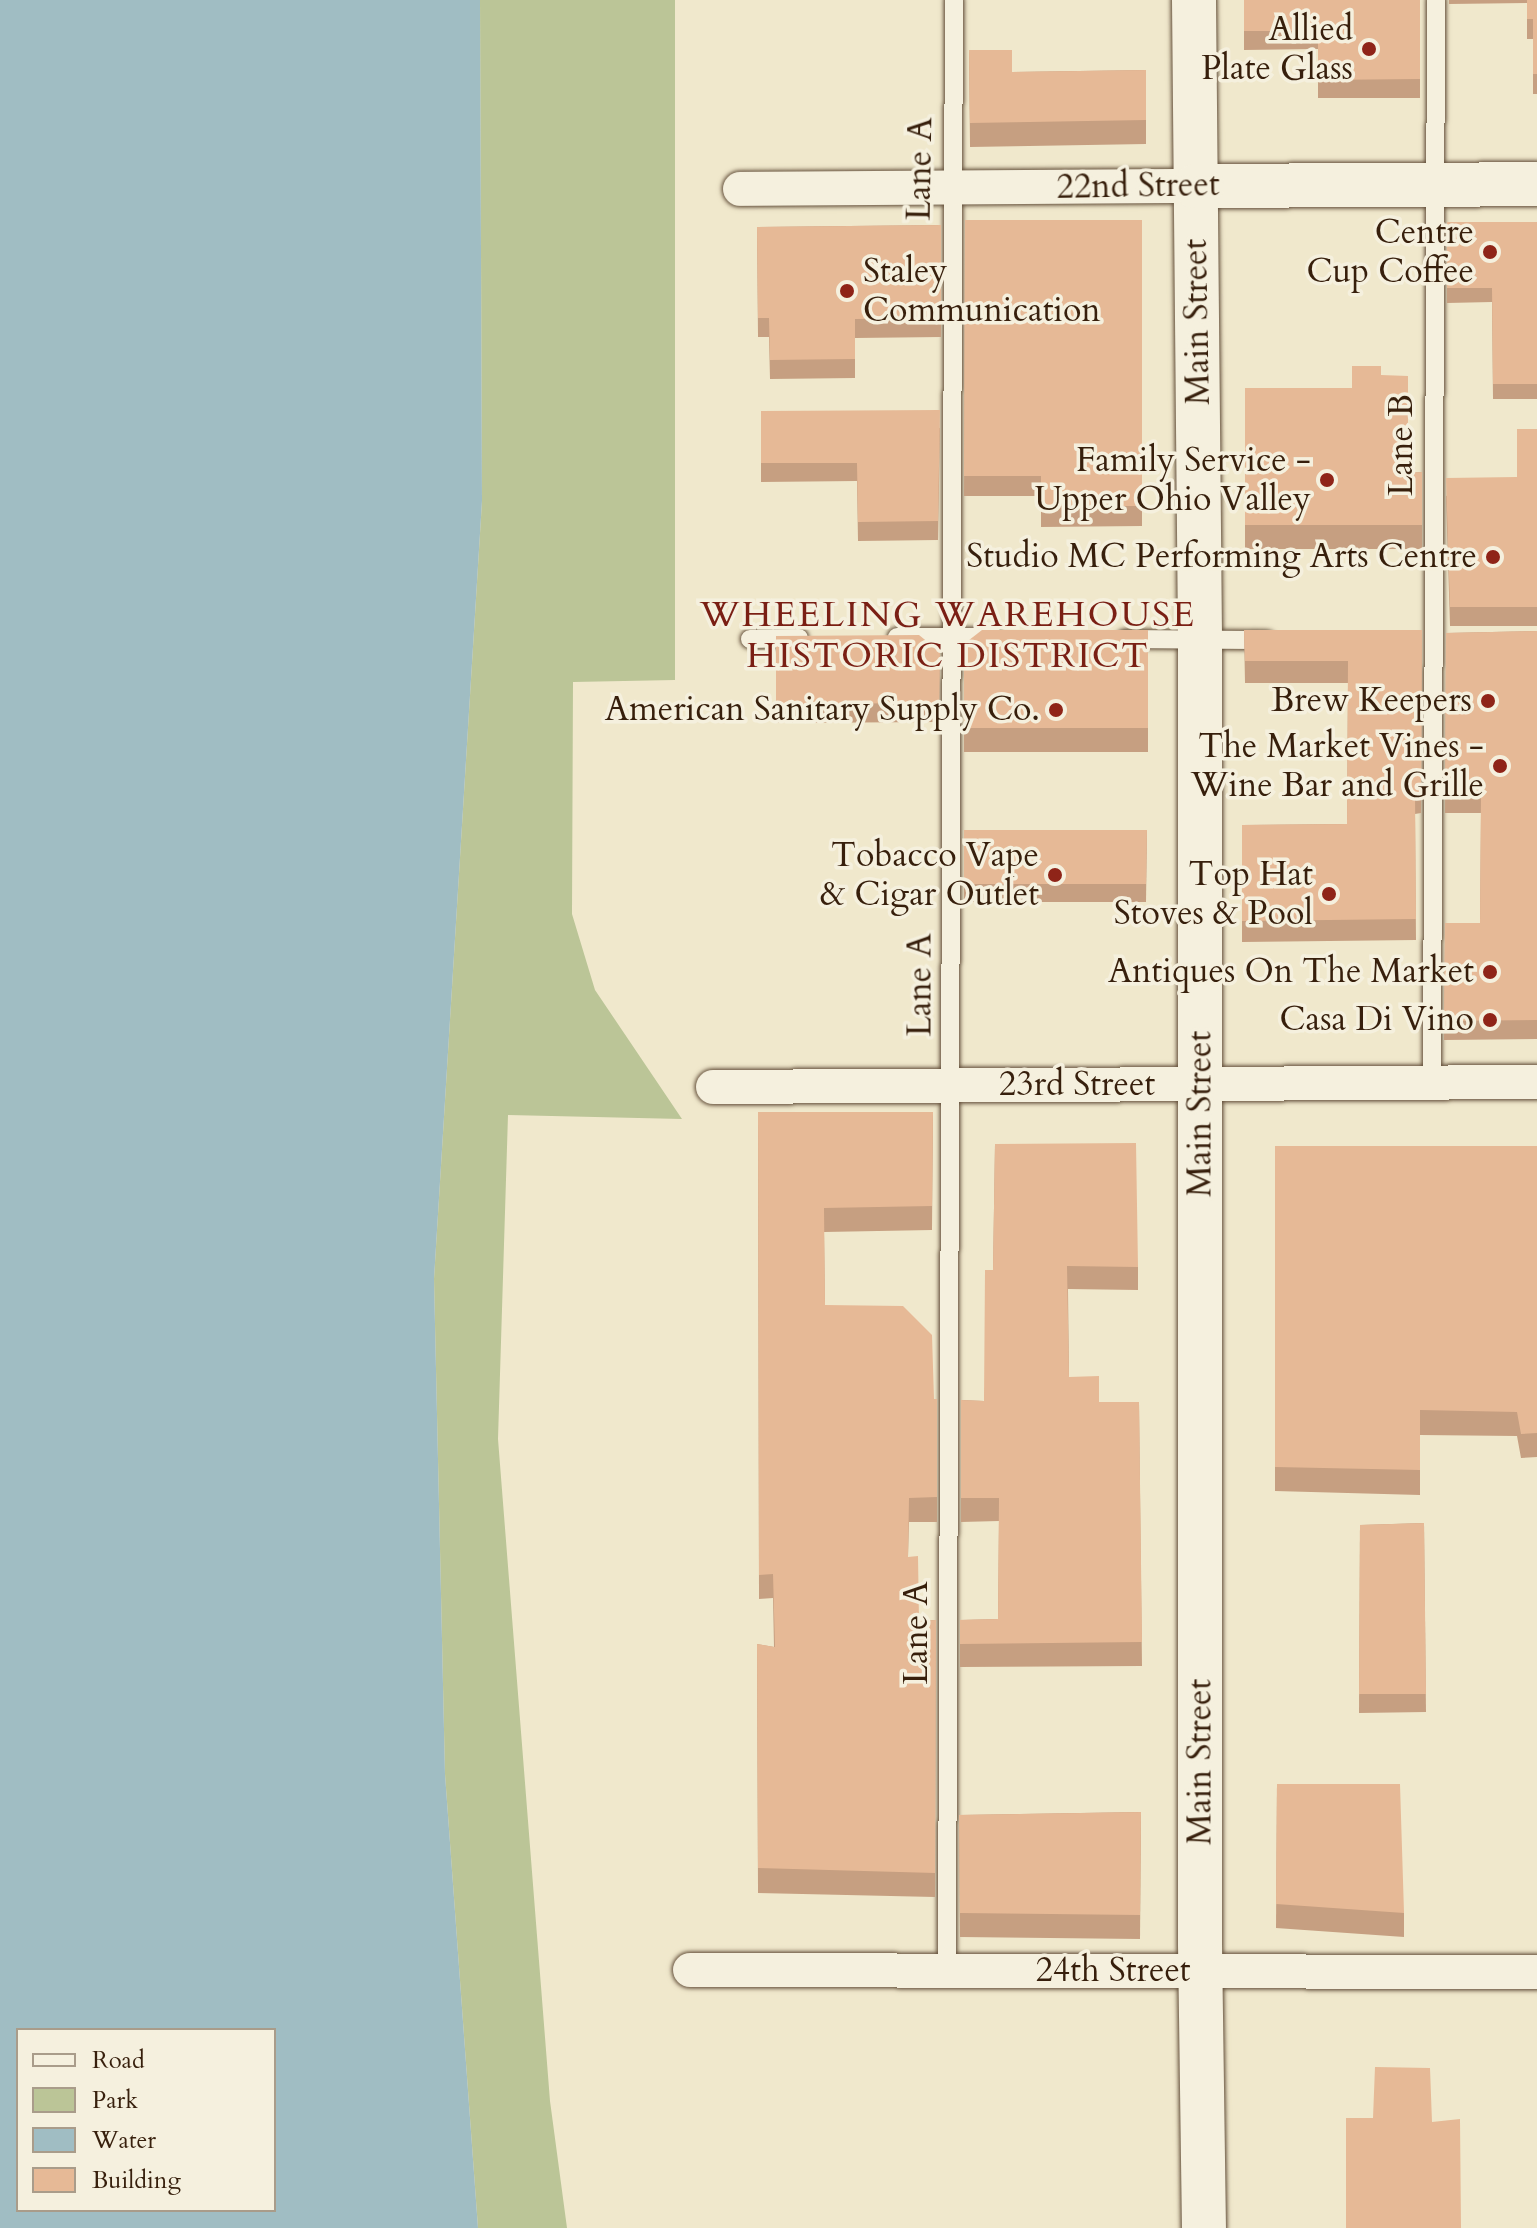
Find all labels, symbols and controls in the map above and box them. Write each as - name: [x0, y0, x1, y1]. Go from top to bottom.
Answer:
- place label: Allied Plate Glass: [1201, 9, 1353, 88]
- marker: Allied Plate Glass: [1360, 40, 1378, 58]
- street label: Lane A: [899, 117, 941, 221]
- street label: 22nd Street: [1056, 164, 1220, 208]
- place label: Centre Cup Coffee: [1306, 212, 1474, 292]
- street label: Main Street: [1175, 238, 1219, 406]
- marker: Centre Cup Coffee: [1481, 243, 1499, 261]
- place label: Staley Communication: [863, 251, 1101, 330]
- marker: Staley Communication: [838, 282, 856, 300]
- street label: Lane B: [1382, 394, 1422, 496]
- place label: Family Service - Upper Ohio Valley: [1035, 440, 1311, 520]
- marker: Family Service - Upper Ohio Valley: [1318, 471, 1336, 489]
- place label: Studio MC Performing Arts Centre: [966, 537, 1477, 577]
- marker: Studio MC Performing Arts Centre: [1484, 548, 1502, 566]
- district label: WHEELING WAREHOUSE HISTORIC DISTRICT: [700, 592, 1196, 677]
- place label: Brew Keepers: [1271, 681, 1472, 721]
- place label: American Sanitary Supply Co.: [605, 690, 1040, 730]
- marker: Brew Keepers: [1479, 692, 1497, 710]
- marker: American Sanitary Supply Co.: [1047, 701, 1065, 719]
- place label: The Market Vines - Wine Bar and Grille: [1191, 726, 1484, 806]
- marker: The Market Vines - Wine Bar and Grille: [1491, 757, 1509, 775]
- place label: Tobacco Vape & Cigar Outlet: [820, 835, 1039, 914]
- place label: Top Hat Stoves & Pool: [1114, 854, 1313, 934]
- marker: Tobacco Vape & Cigar Outlet: [1046, 866, 1064, 884]
- marker: Top Hat Stoves & Pool: [1320, 885, 1338, 903]
- street label: Lane A: [900, 933, 940, 1037]
- place label: Antiques On The Market: [1108, 952, 1474, 992]
- marker: Antiques On The Market: [1481, 963, 1499, 981]
- place label: Casa Di Vino: [1280, 1000, 1474, 1040]
- marker: Casa Di Vino: [1481, 1011, 1499, 1029]
- street label: Main Street: [1180, 1031, 1220, 1197]
- street label: 23rd Street: [999, 1065, 1155, 1105]
- street label: Lane A: [897, 1581, 937, 1685]
- street label: Main Street: [1180, 1679, 1220, 1845]
- street label: 24th Street: [1035, 1951, 1191, 1991]
- legend: [16, 2028, 276, 2212]
- text: Road: [92, 2044, 145, 2077]
- text: Park: [92, 2084, 138, 2117]
- text: Water: [92, 2124, 156, 2157]
- text: Building: [92, 2164, 181, 2197]

